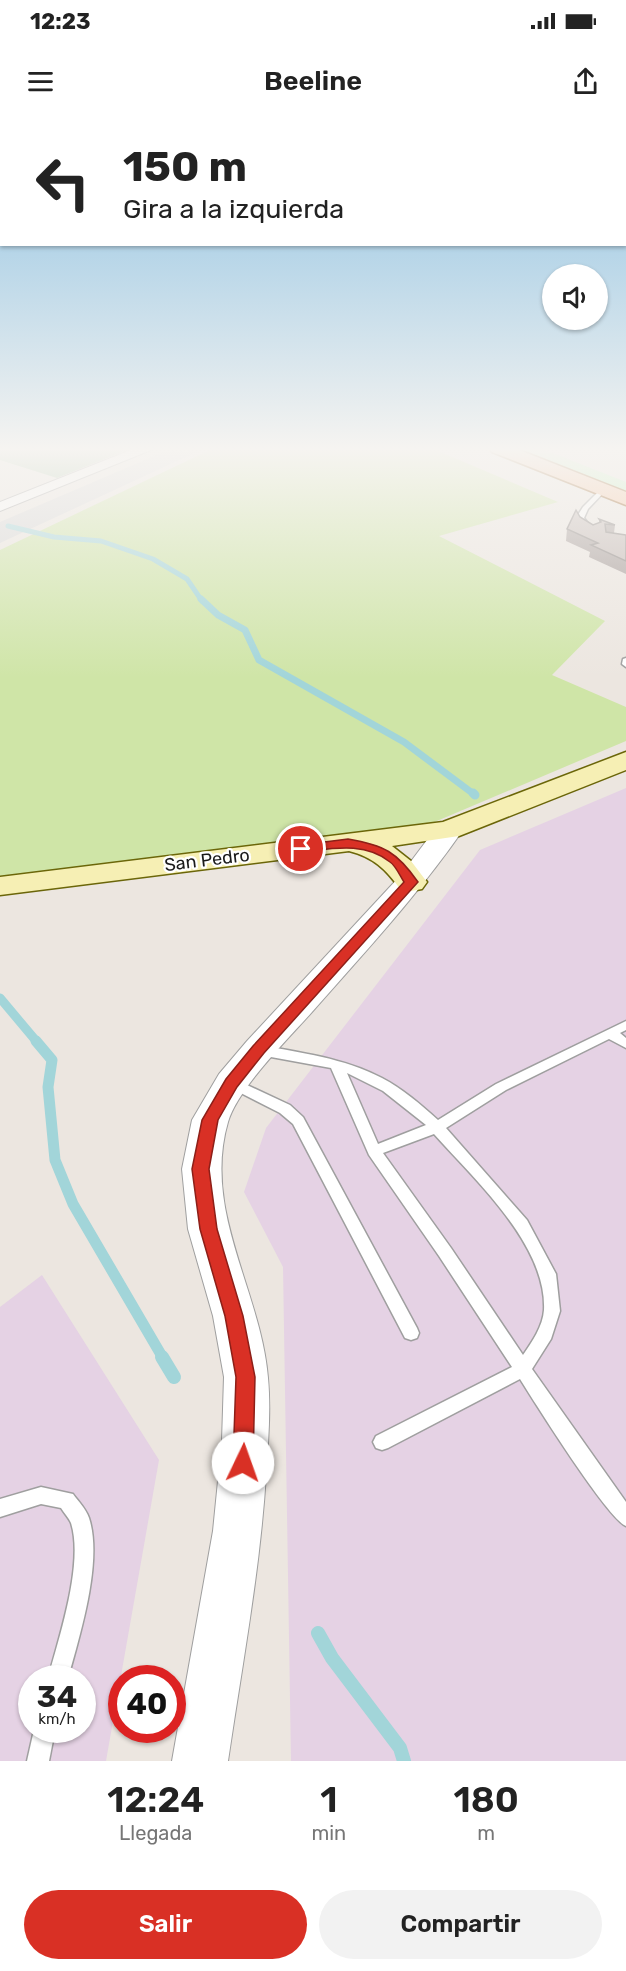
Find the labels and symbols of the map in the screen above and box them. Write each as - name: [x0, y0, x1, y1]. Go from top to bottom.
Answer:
- pin: [275, 823, 326, 874]
- street label: San Pedro: [163, 844, 251, 876]
- position arrow: [211, 1431, 275, 1495]
- speed limit sign: 40: [108, 1665, 186, 1743]

